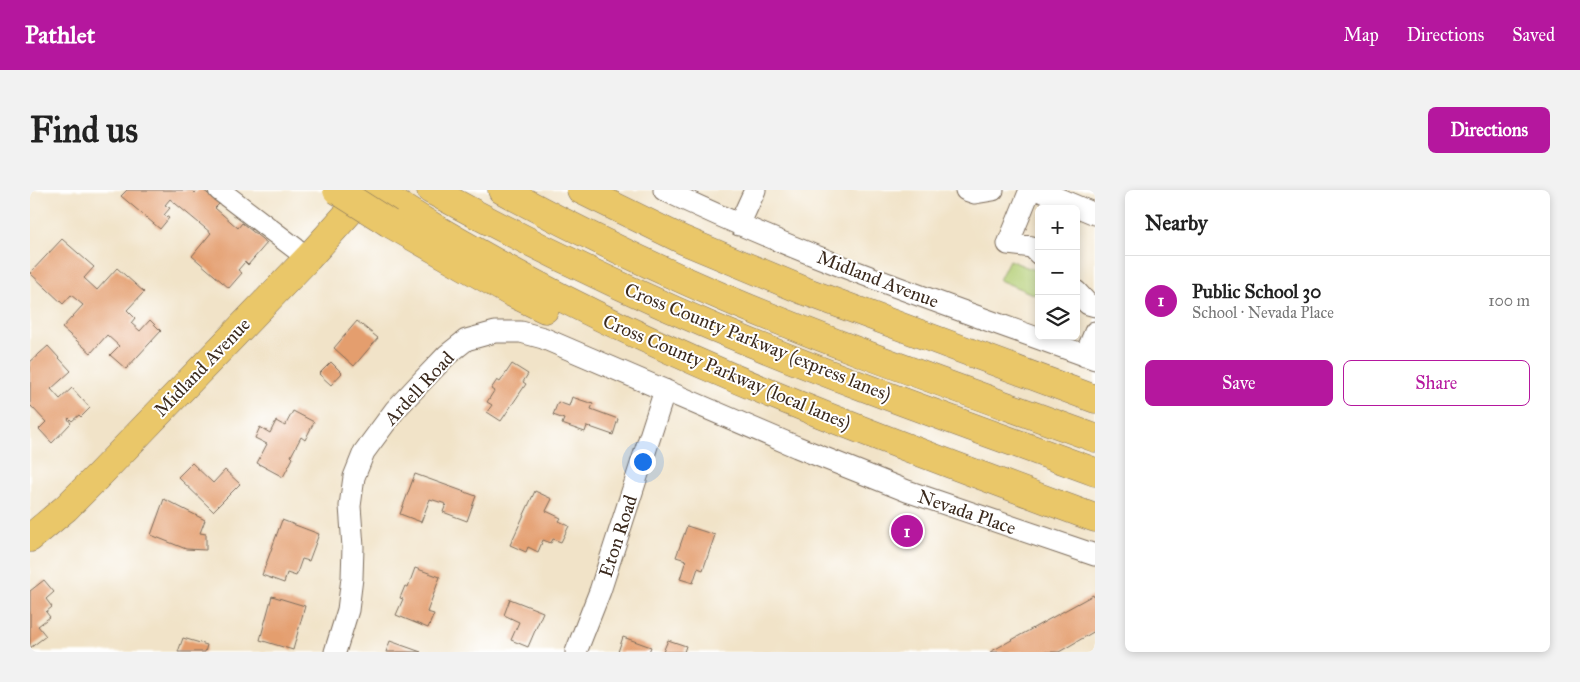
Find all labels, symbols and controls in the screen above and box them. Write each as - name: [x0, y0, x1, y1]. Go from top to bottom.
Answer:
- text: Pathlet: [25, 20, 95, 50]
- text: Map: [1343, 24, 1379, 46]
- text: Directions: [1407, 24, 1484, 46]
- text: Saved: [1512, 24, 1555, 46]
- button: Directions: [1428, 107, 1550, 153]
- text: Find us: [30, 109, 138, 152]
- map controls: [1035, 205, 1080, 340]
- button: +: [1035, 205, 1080, 250]
- text: Nearby: [1145, 210, 1208, 236]
- street label: Midland Avenue: [814, 245, 942, 313]
- button: −: [1035, 250, 1080, 295]
- street label: Cross County Parkway (express lanes): [621, 278, 895, 407]
- text: Public School 30: [1192, 280, 1321, 303]
- text: 1: [1158, 291, 1164, 310]
- text: 100 m: [1488, 291, 1530, 310]
- button: layers: [1035, 295, 1080, 340]
- text: School · Nevada Place: [1192, 303, 1334, 322]
- street label: Cross County Parkway (local lanes): [599, 309, 854, 436]
- street label: Midland Avenue: [149, 313, 255, 421]
- street label: Ardell Road: [378, 346, 459, 430]
- button: Save: [1145, 360, 1333, 406]
- button: Share: [1343, 360, 1530, 406]
- your location: [630, 449, 656, 475]
- street label: Nevada Place: [915, 484, 1019, 540]
- street label: Eton Road: [594, 492, 642, 580]
- pin: 1: [891, 512, 923, 550]

